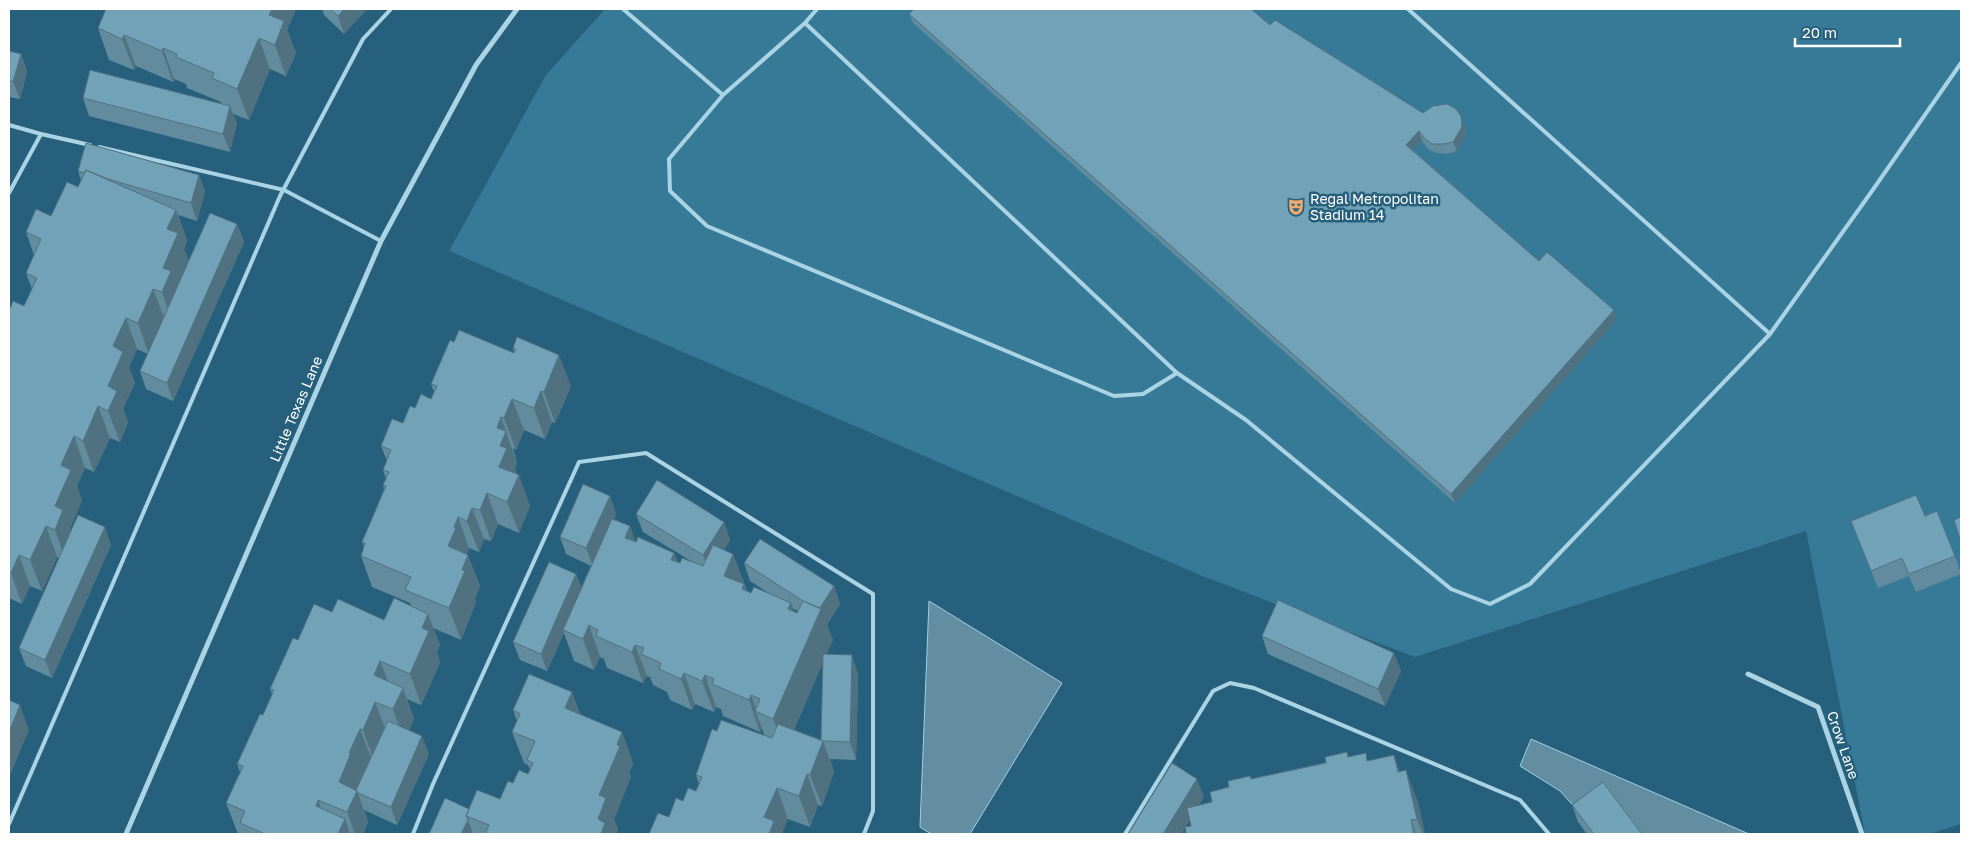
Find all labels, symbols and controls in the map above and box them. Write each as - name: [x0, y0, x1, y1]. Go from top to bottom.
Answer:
- scale bar: [1795, 15, 1900, 47]
- text: 20 m: [1802, 23, 1837, 41]
- place label: Regal Metropolitan Stadium 14: [1310, 190, 1439, 223]
- theatre icon: Regal Metropolitan Stadium 14: [1286, 197, 1306, 217]
- street label: Little Texas Lane: [266, 353, 325, 464]
- street label: Crow Lane: [1824, 709, 1863, 781]

